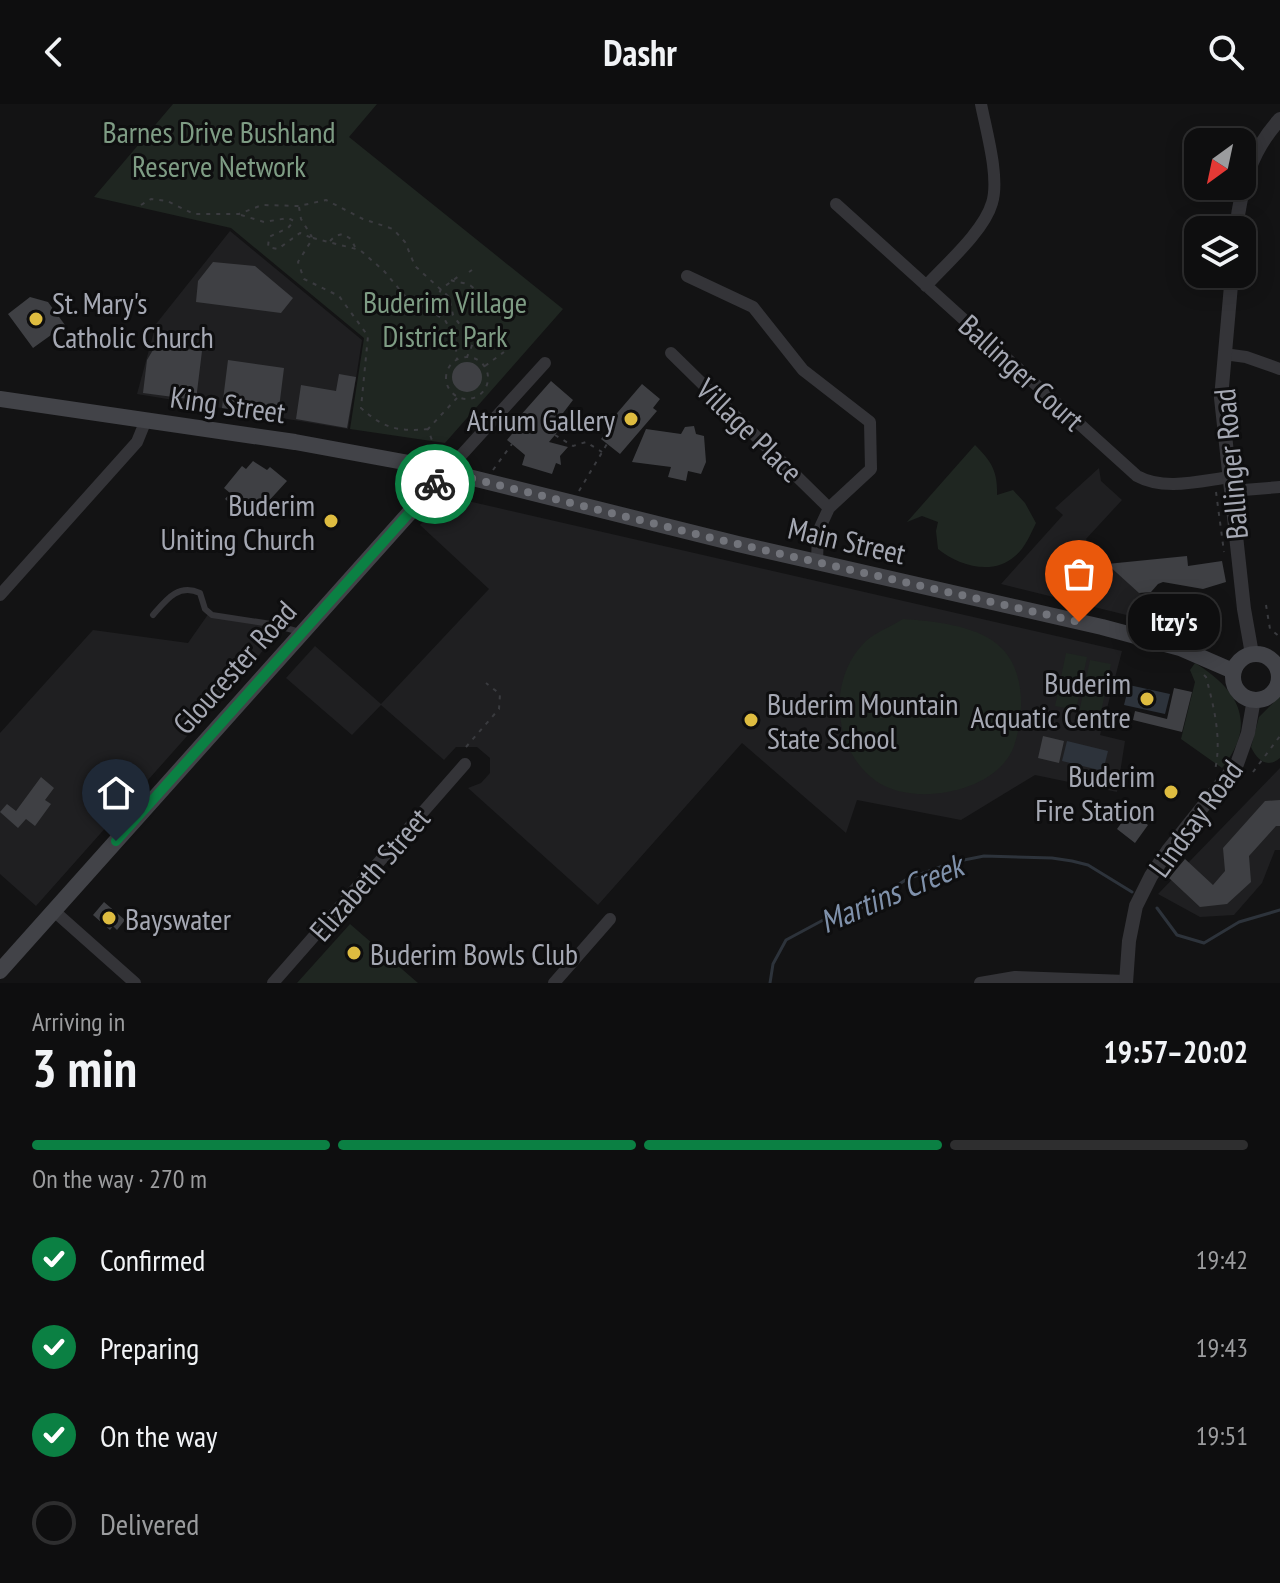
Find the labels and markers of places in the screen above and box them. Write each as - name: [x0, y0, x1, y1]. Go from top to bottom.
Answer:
- place label: St. Mary's Catholic Church: [52, 283, 214, 356]
- marker: St. Mary's Catholic Church: [27, 310, 45, 328]
- place label: Atrium Gallery: [467, 400, 616, 439]
- marker: Atrium Gallery: [622, 410, 640, 428]
- place label: Buderim Uniting Church: [160, 485, 315, 558]
- marker: Buderim Uniting Church: [322, 512, 340, 530]
- pin: [1045, 540, 1113, 622]
- callout: Itzy's: [1127, 594, 1219, 650]
- place label: Buderim Acquatic Centre: [970, 663, 1131, 736]
- place label: Buderim Mountain State School: [767, 684, 958, 757]
- marker: Buderim Acquatic Centre: [1138, 690, 1156, 708]
- marker: Buderim Mountain State School: [742, 711, 760, 729]
- place label: Buderim Fire Station: [1035, 756, 1155, 829]
- pin: [82, 759, 150, 841]
- marker: Buderim Fire Station: [1162, 783, 1180, 801]
- place label: Bayswater: [125, 899, 232, 938]
- marker: Bayswater: [100, 909, 118, 927]
- place label: Buderim Bowls Club: [370, 934, 578, 973]
- marker: Buderim Bowls Club: [345, 944, 363, 962]

